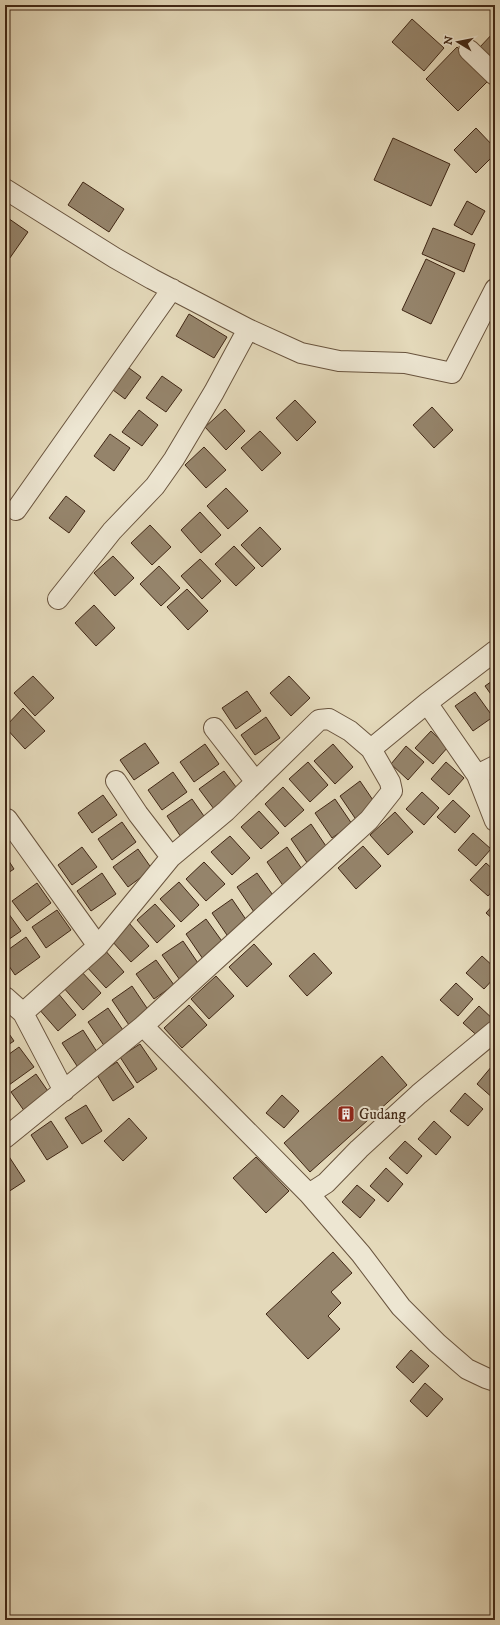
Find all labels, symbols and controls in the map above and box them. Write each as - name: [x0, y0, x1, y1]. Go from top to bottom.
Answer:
- north arrow: [438, 22, 478, 62]
- text: N: [441, 35, 457, 46]
- building icon: Gudang: [336, 1104, 356, 1124]
- place label: Gudang: [359, 1105, 406, 1124]

